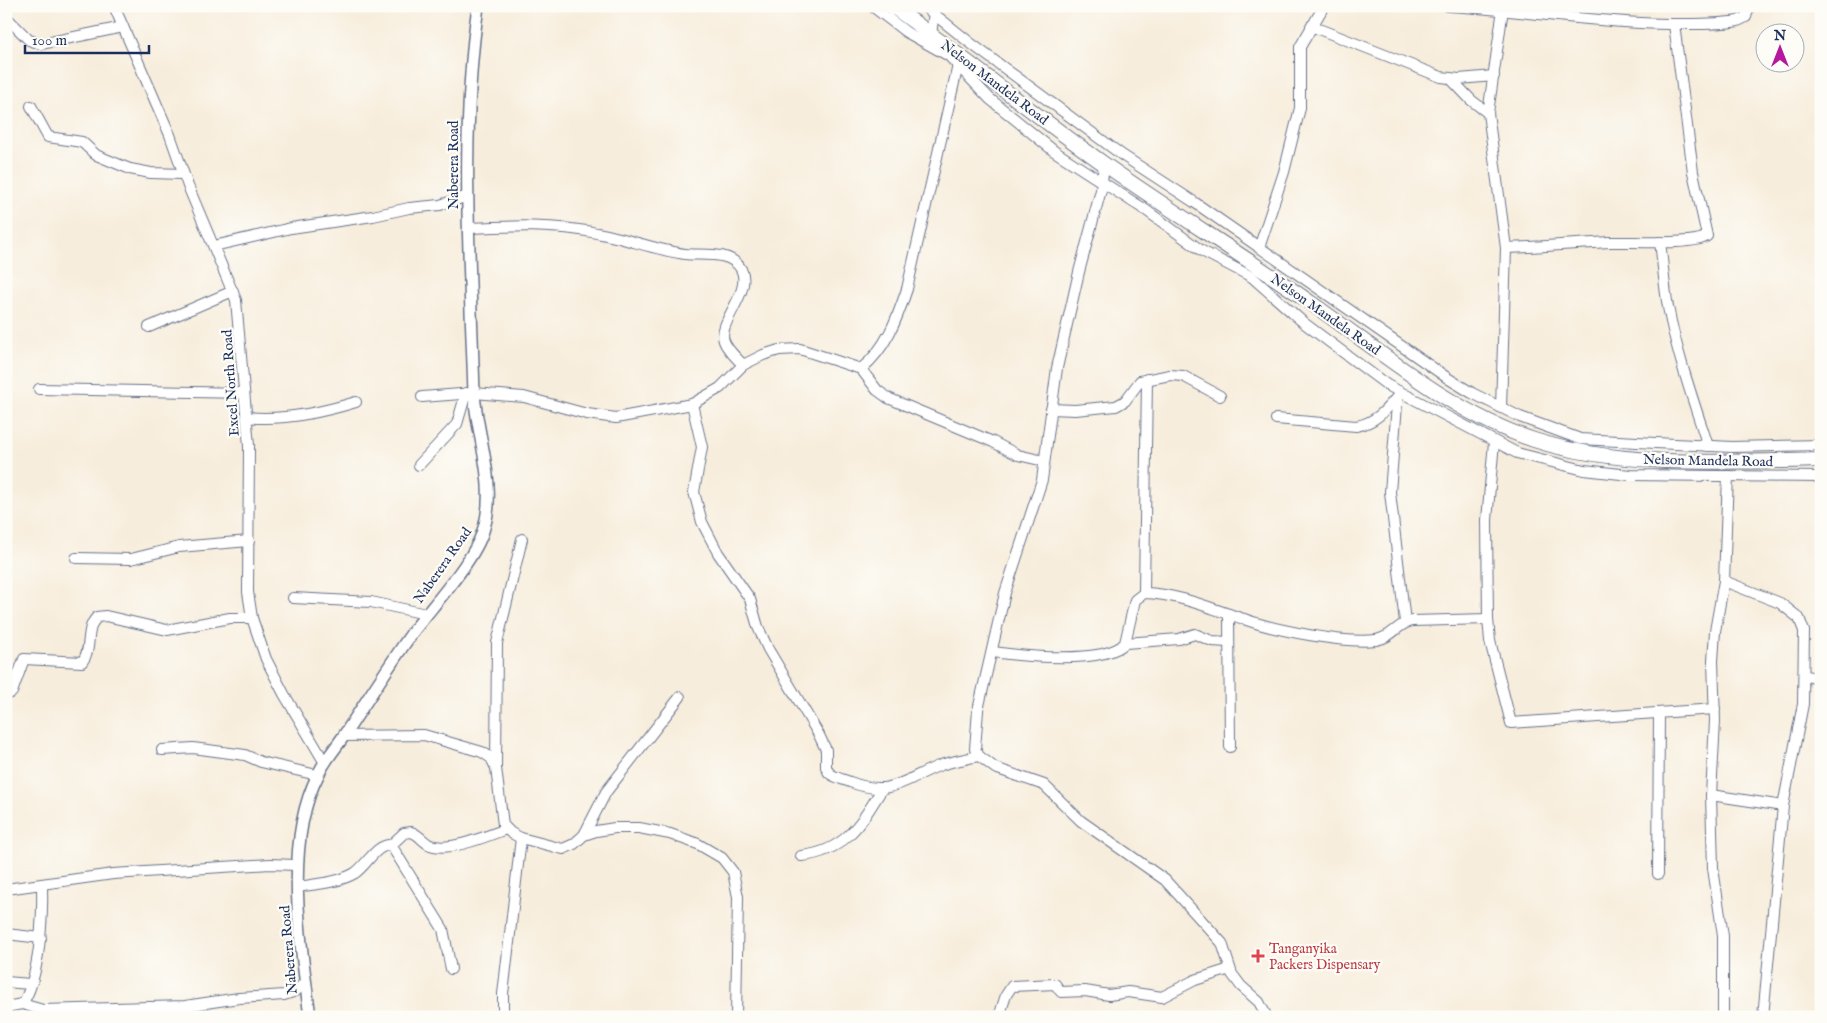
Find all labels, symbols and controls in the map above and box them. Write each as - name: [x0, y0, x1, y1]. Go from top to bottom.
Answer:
- scale bar: [25, 22, 149, 54]
- north arrow: [1754, 22, 1804, 72]
- text: N: [1773, 27, 1786, 45]
- text: 100 m: [32, 31, 68, 50]
- street label: Nelson Mandela Road: [937, 36, 1052, 129]
- street label: Naberera Road: [445, 120, 463, 210]
- street label: Nelson Mandela Road: [1267, 270, 1384, 360]
- street label: Excel North Road: [218, 328, 244, 437]
- street label: Nelson Mandela Road: [1643, 451, 1774, 471]
- street label: Naberera Road: [410, 523, 476, 607]
- street label: Naberera Road: [276, 904, 302, 995]
- place label: Tanganyika Packers Dispensary: [1269, 940, 1380, 974]
- marker: Tanganyika Packers Dispensary: [1251, 949, 1265, 963]

